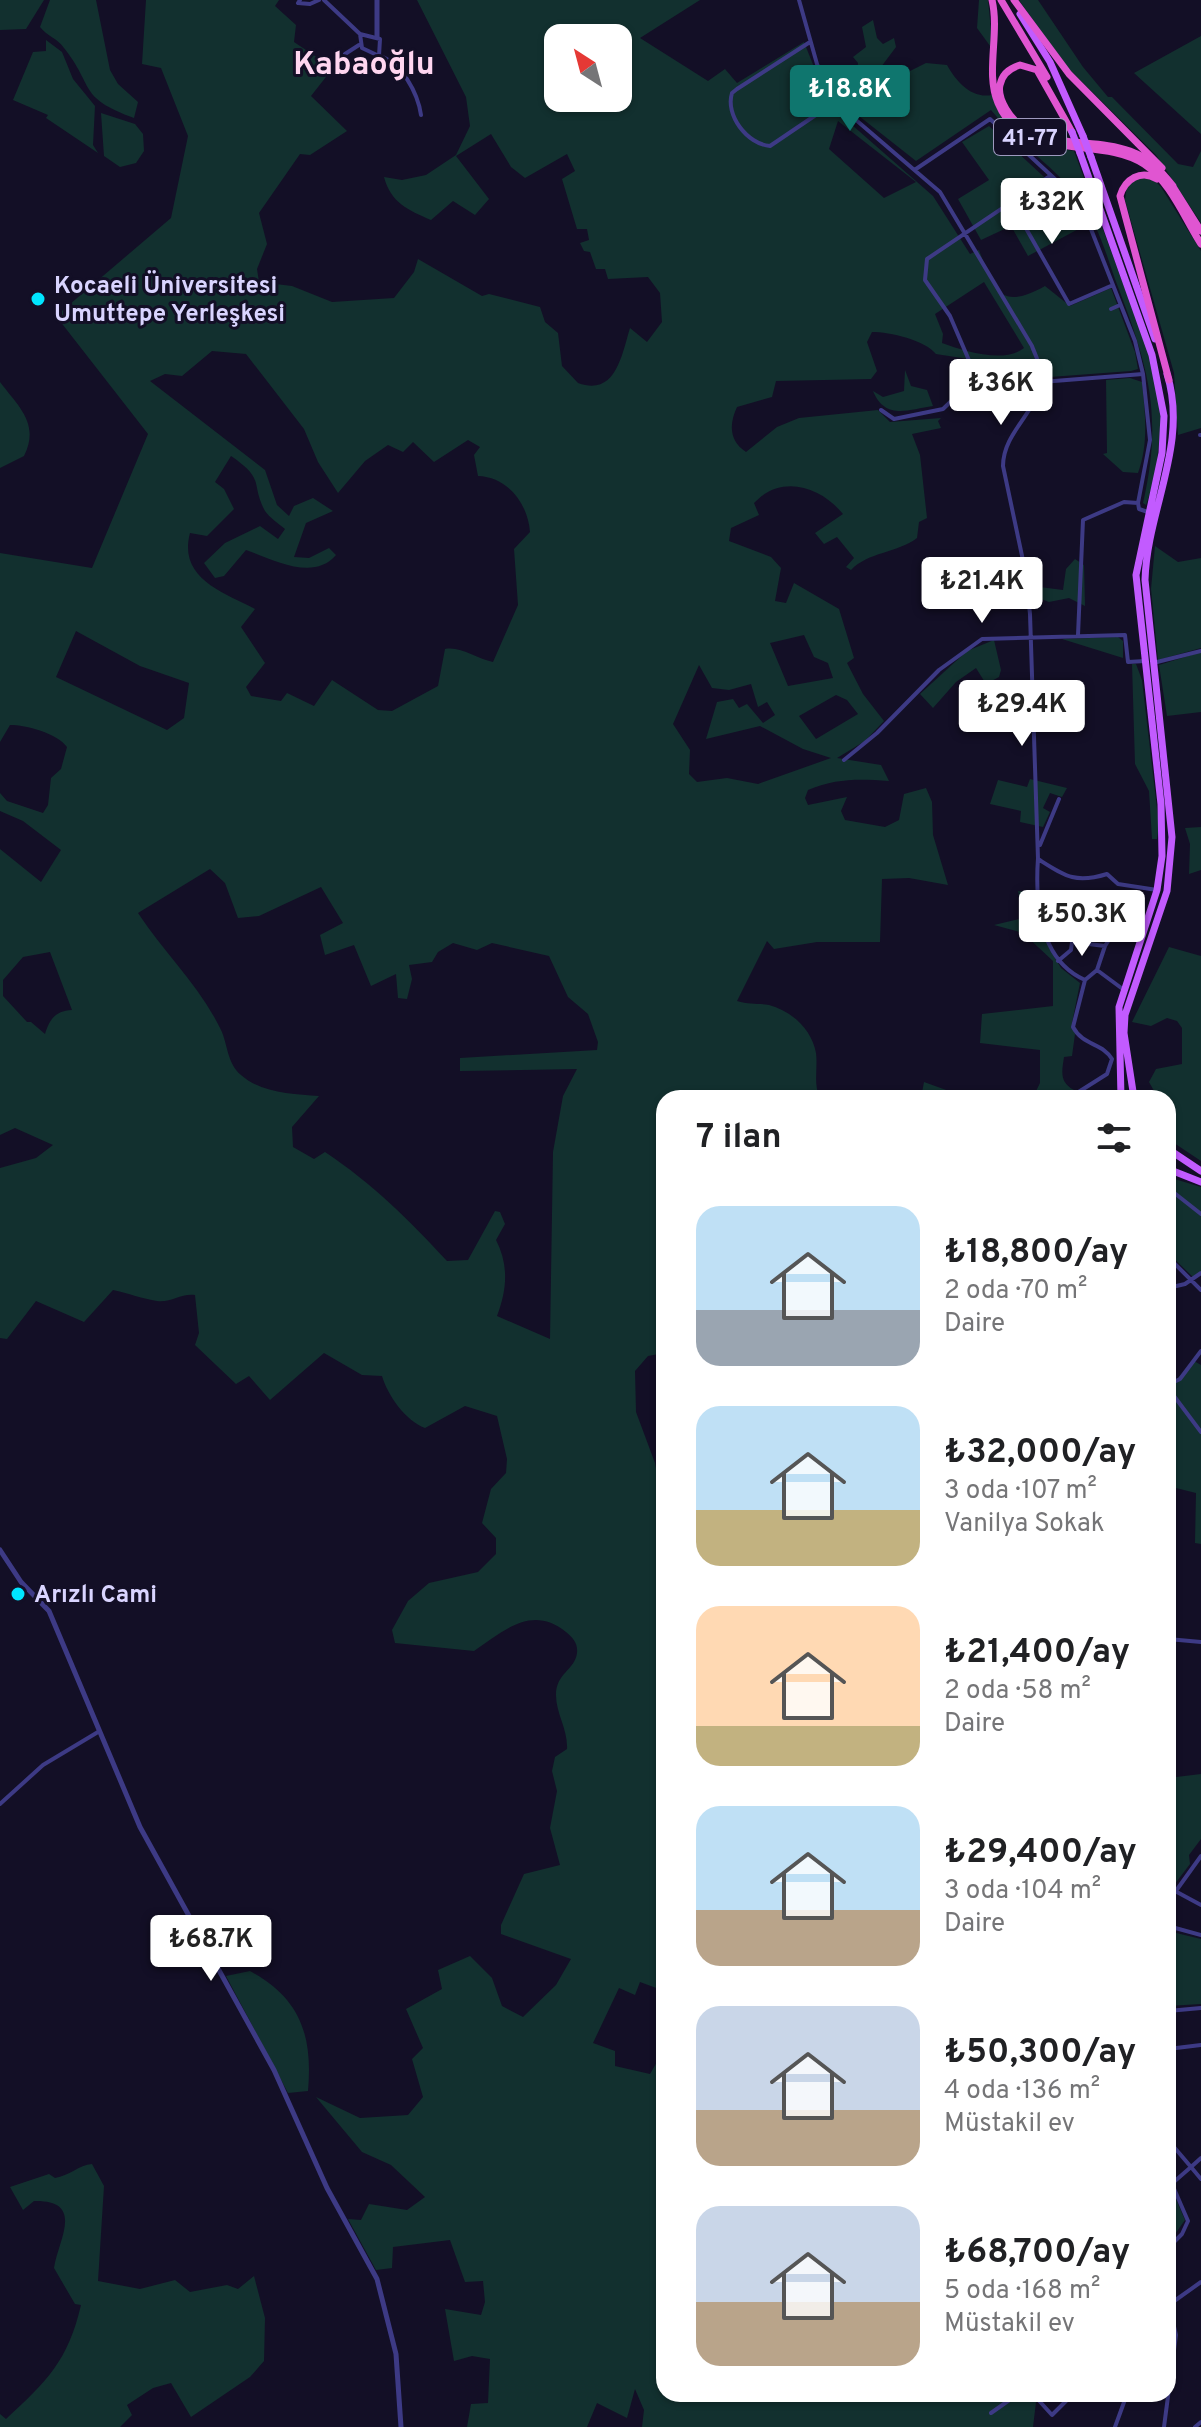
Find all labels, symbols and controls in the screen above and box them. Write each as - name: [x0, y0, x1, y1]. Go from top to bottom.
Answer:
- north arrow: [544, 24, 632, 112]
- map controls: [544, 24, 632, 112]
- district label: Kabaoğlu: [293, 46, 435, 86]
- pin: ₺18.8K: [785, 65, 915, 133]
- text: ₺18.8K: [808, 74, 892, 107]
- road number: 41-77: [994, 119, 1066, 155]
- pin: ₺32K: [1005, 178, 1099, 246]
- text: ₺32K: [1019, 187, 1085, 220]
- place label: Kocaeli Üniversitesi Umuttepe Yerleşkesi: [54, 270, 285, 330]
- marker: Kocaeli Üniversitesi Umuttepe Yerleşkesi: [29, 290, 47, 308]
- pin: ₺36K: [954, 359, 1048, 427]
- text: ₺36K: [967, 368, 1035, 401]
- pin: ₺21.4K: [917, 557, 1047, 625]
- text: ₺21.4K: [940, 566, 1024, 599]
- pin: ₺29.4K: [957, 680, 1087, 748]
- text: ₺29.4K: [977, 689, 1067, 722]
- pin: ₺50.3K: [1017, 890, 1147, 958]
- text: ₺50.3K: [1037, 899, 1127, 932]
- icon: filters: [1092, 1116, 1136, 1160]
- text: 7 ilan: [696, 1117, 782, 1160]
- text: ₺18,800/ay: [944, 1232, 1128, 1275]
- icon: home: [760, 1238, 856, 1334]
- text: 2 oda · 70 m²: [944, 1275, 1087, 1308]
- text: Daire: [944, 1308, 1005, 1341]
- text: ₺32,000/ay: [944, 1432, 1136, 1475]
- icon: home: [760, 1438, 856, 1534]
- text: 3 oda · 107 m²: [944, 1475, 1097, 1508]
- text: Vanilya Sokak: [944, 1508, 1104, 1541]
- place label: Arızlı Cami: [34, 1581, 157, 1611]
- marker: Arızlı Cami: [9, 1585, 27, 1603]
- text: ₺21,400/ay: [944, 1632, 1130, 1675]
- icon: home: [760, 1638, 856, 1734]
- text: 2 oda · 58 m²: [944, 1675, 1091, 1708]
- text: Daire: [944, 1708, 1005, 1741]
- text: ₺29,400/ay: [944, 1832, 1137, 1875]
- icon: home: [760, 1838, 856, 1934]
- text: 3 oda · 104 m²: [944, 1875, 1101, 1908]
- text: Daire: [944, 1908, 1005, 1941]
- pin: ₺68.7K: [146, 1915, 276, 1983]
- text: ₺68.7K: [168, 1924, 254, 1957]
- text: ₺50,300/ay: [944, 2032, 1136, 2075]
- icon: home: [760, 2038, 856, 2134]
- text: 4 oda · 136 m²: [944, 2075, 1100, 2108]
- text: Müstakil ev: [944, 2108, 1075, 2141]
- text: ₺68,700/ay: [944, 2232, 1130, 2275]
- icon: home: [760, 2238, 856, 2334]
- text: 5 oda · 168 m²: [944, 2275, 1100, 2308]
- text: Müstakil ev: [944, 2308, 1075, 2341]

